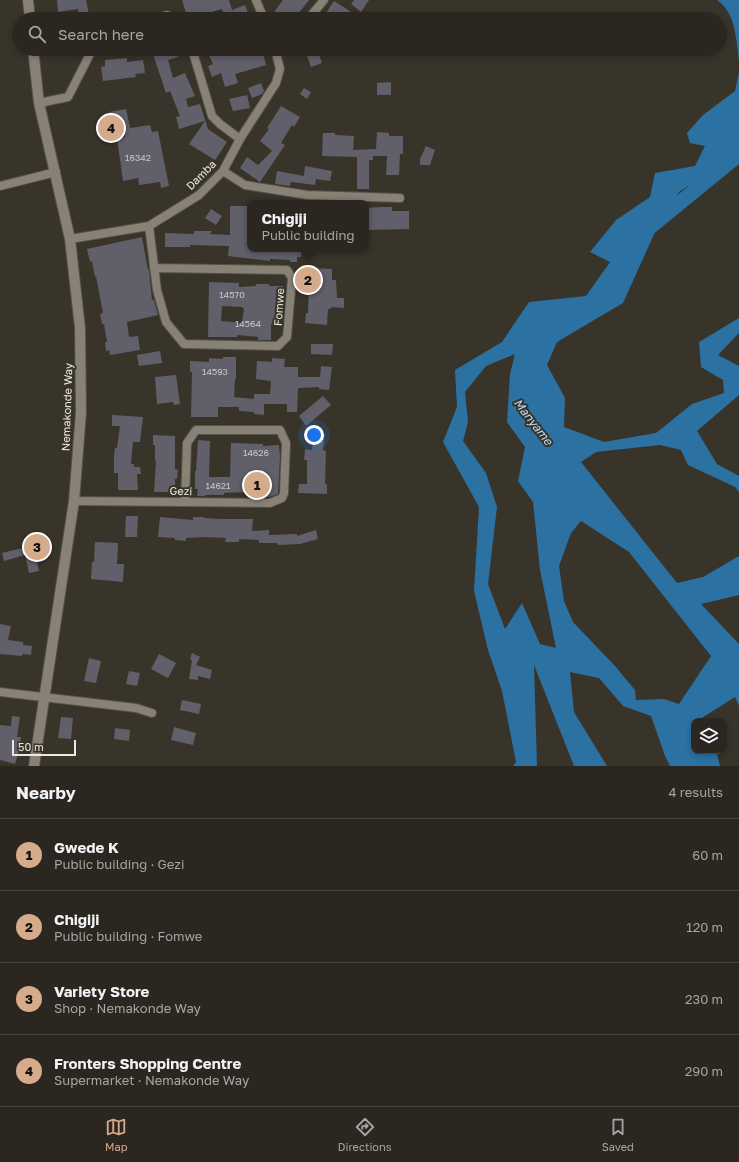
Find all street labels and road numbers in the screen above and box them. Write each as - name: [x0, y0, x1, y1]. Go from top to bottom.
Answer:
- street label: Damba: [183, 157, 218, 192]
- street label: Fomwe: [271, 288, 286, 326]
- street label: Nemakonde Way: [58, 363, 75, 451]
- street label: Gezi: [170, 484, 193, 497]

